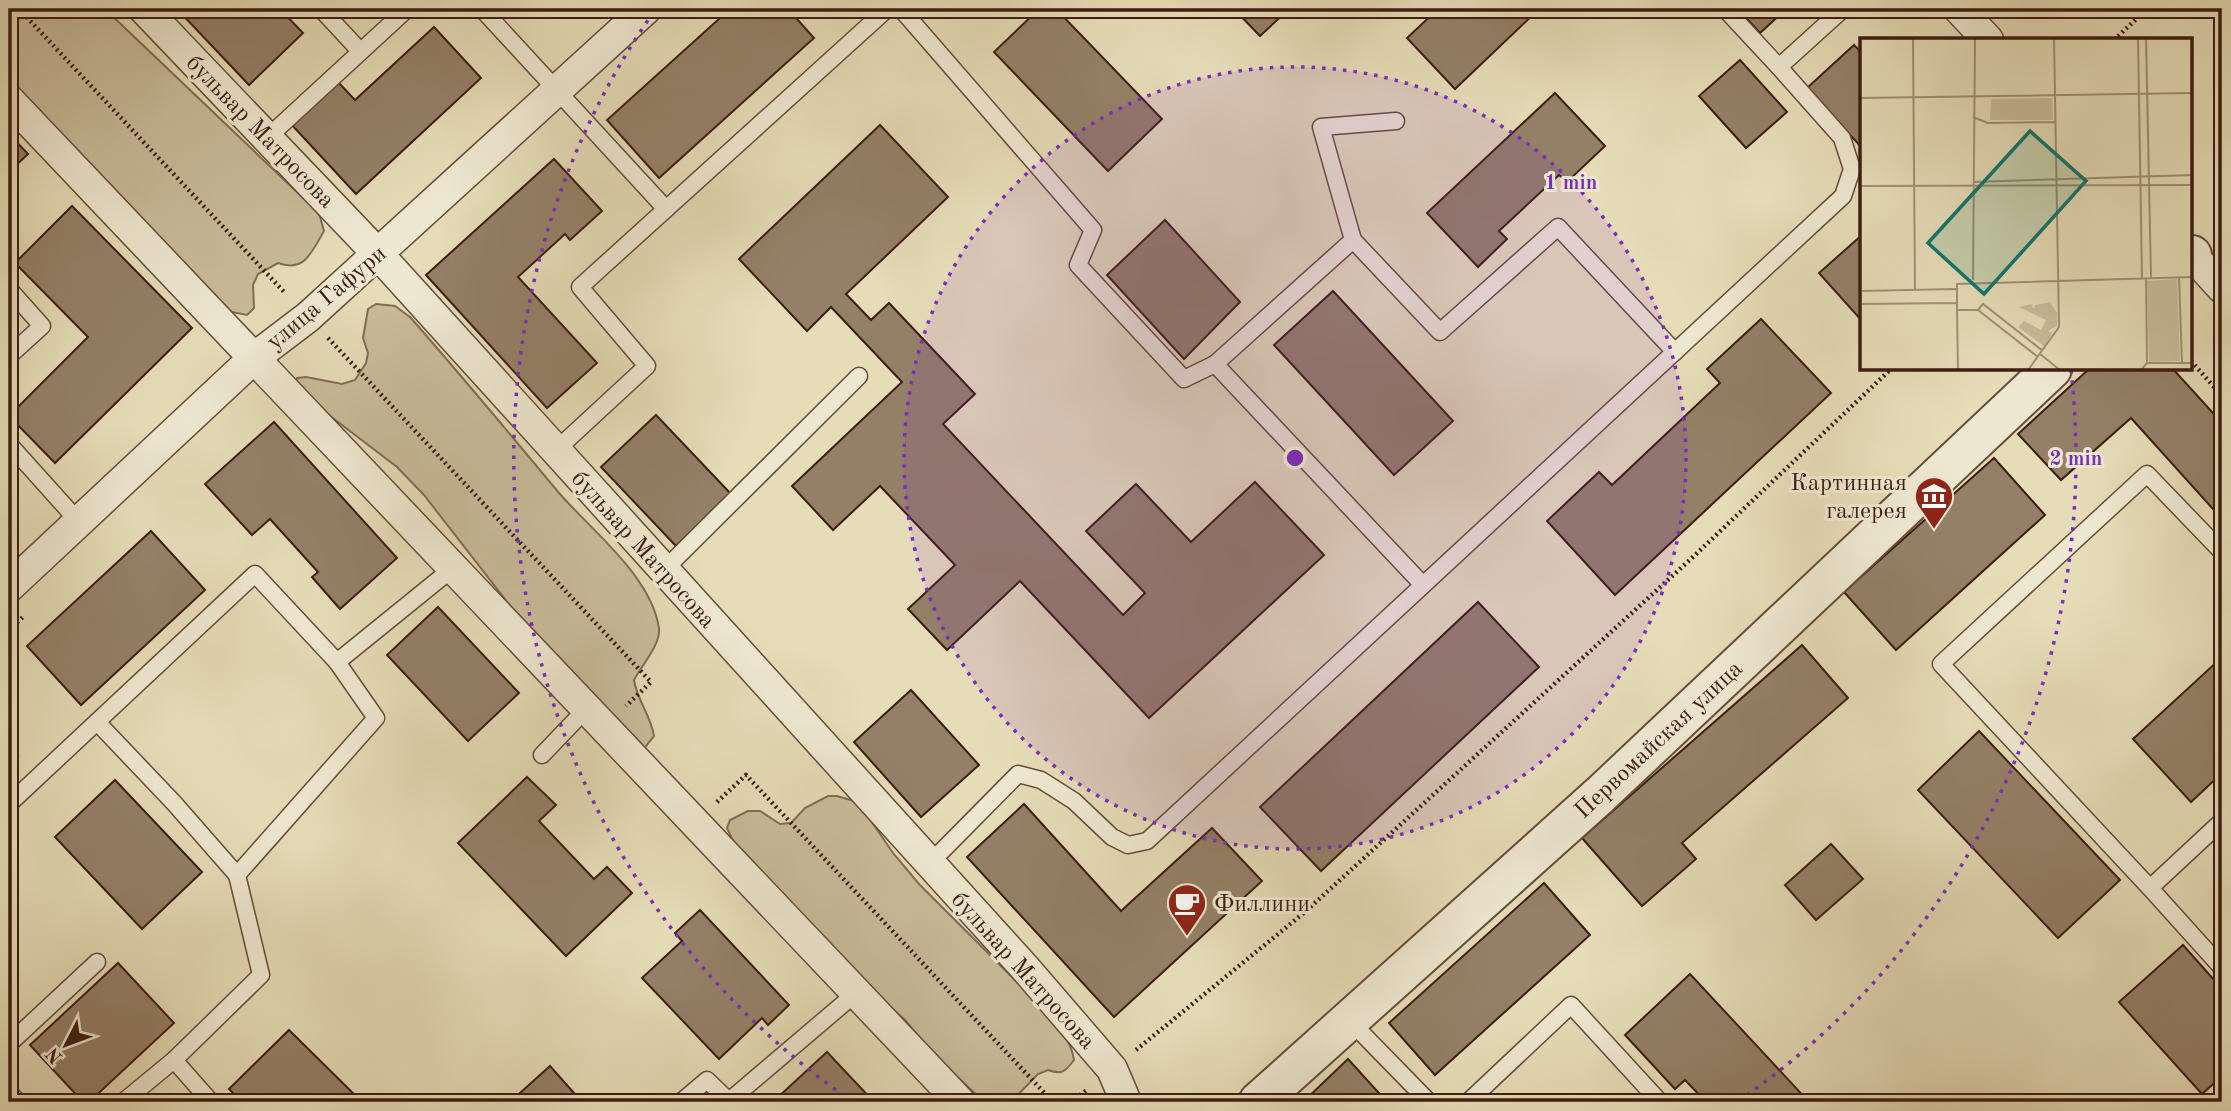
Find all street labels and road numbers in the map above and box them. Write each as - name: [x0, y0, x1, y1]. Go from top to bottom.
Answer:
- street label: бульвар Матросова: [181, 51, 339, 214]
- street label: улица Гафури: [263, 242, 392, 355]
- street label: бульвар Матросова: [566, 467, 719, 634]
- street label: Первомайская улица: [1571, 657, 1748, 824]
- street label: бульвар Матросова: [946, 888, 1099, 1055]

